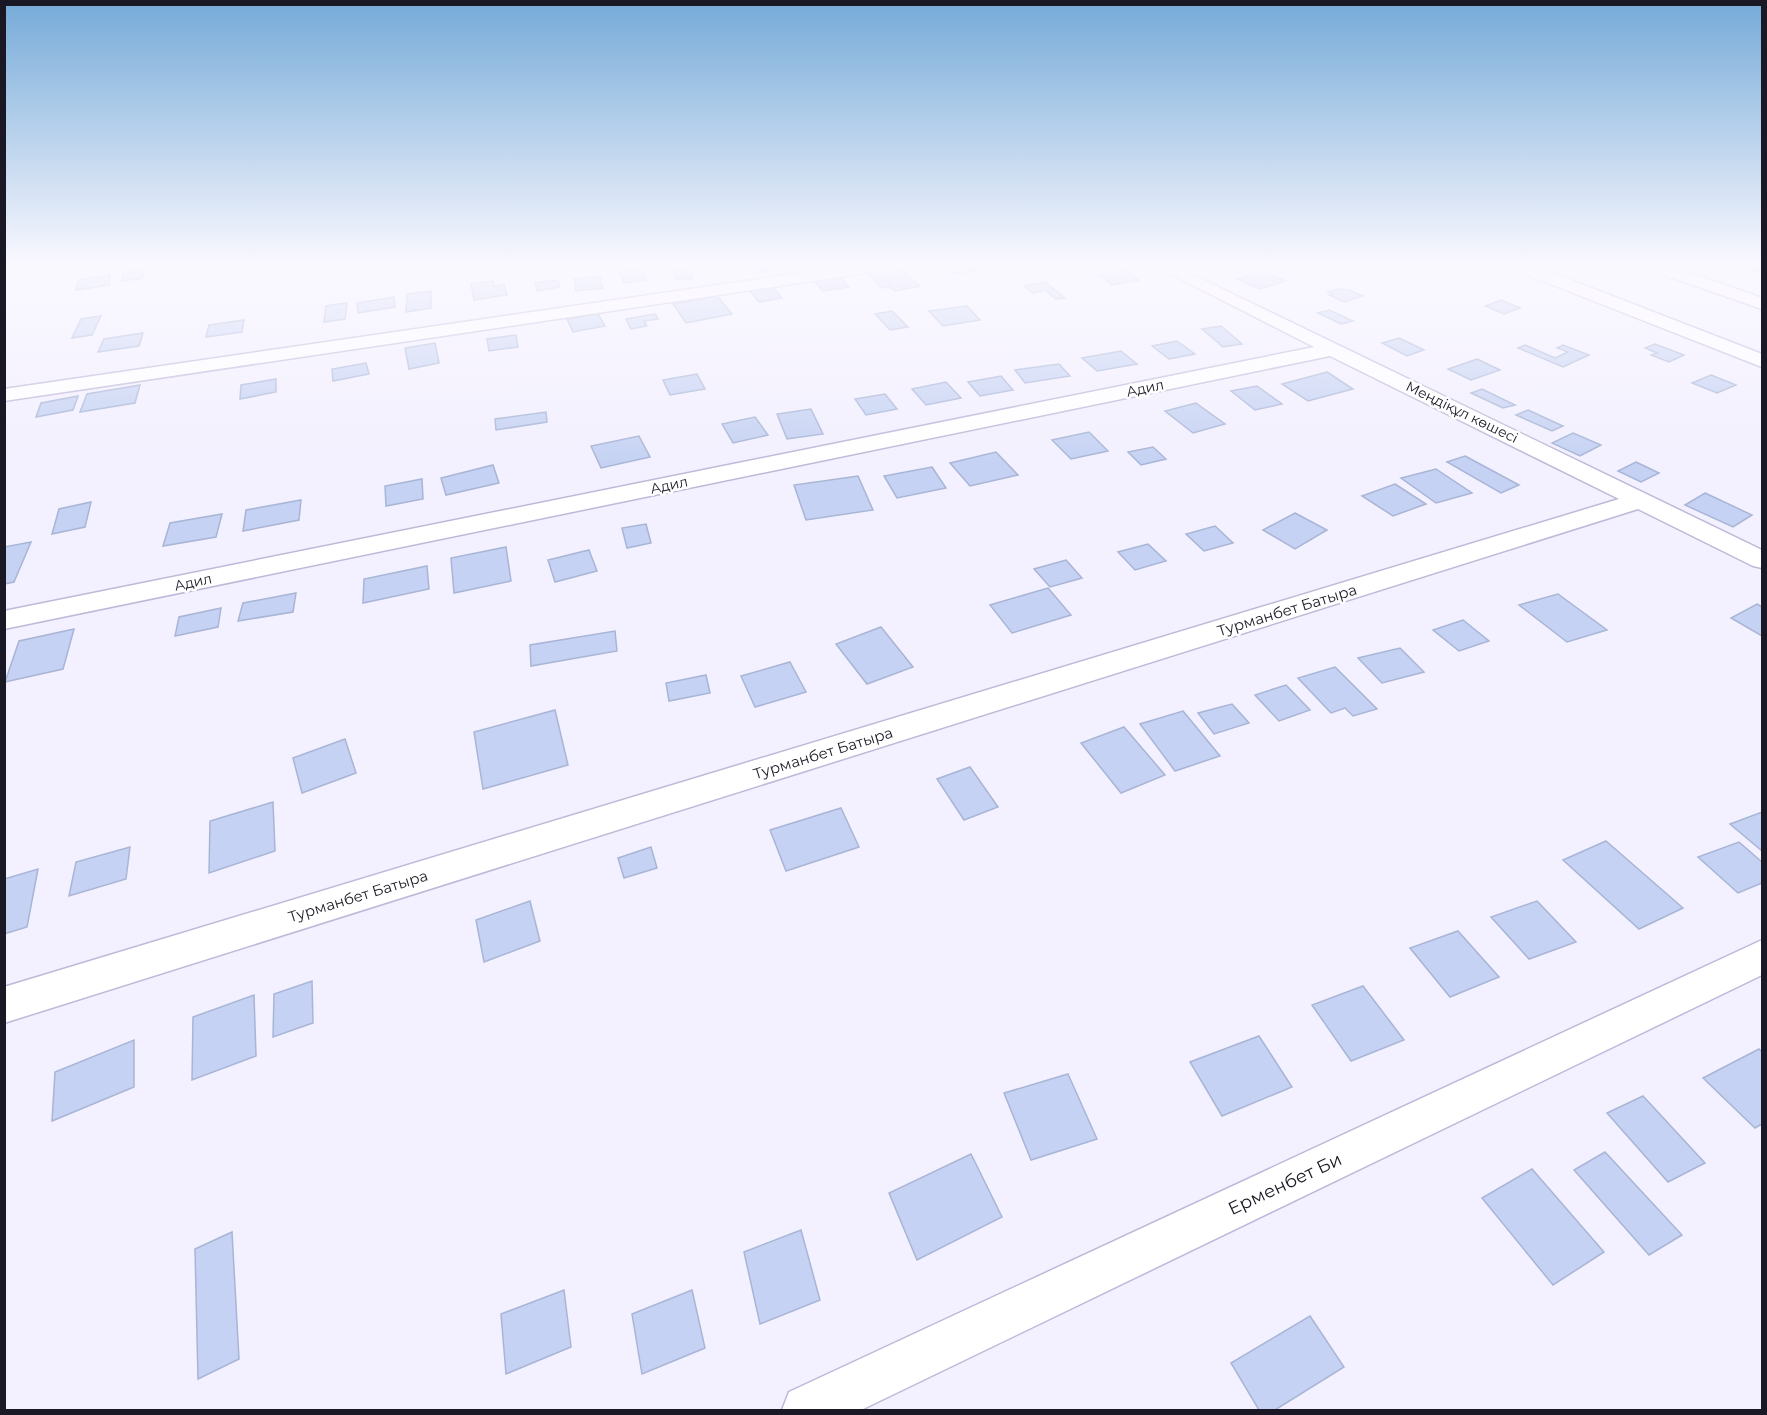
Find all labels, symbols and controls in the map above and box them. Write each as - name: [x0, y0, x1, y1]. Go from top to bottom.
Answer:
- street label: Адил: [1125, 375, 1165, 401]
- street label: Меңдіқұл көшесі: [1403, 377, 1521, 447]
- street label: Адил: [649, 472, 689, 498]
- street label: Адил: [173, 569, 213, 595]
- street label: Турманбет Батыра: [1215, 580, 1359, 640]
- street label: Турманбет Батыра: [751, 723, 895, 783]
- street label: Турманбет Батыра: [286, 866, 430, 926]
- street label: Ерменбет Би: [1225, 1148, 1345, 1220]

